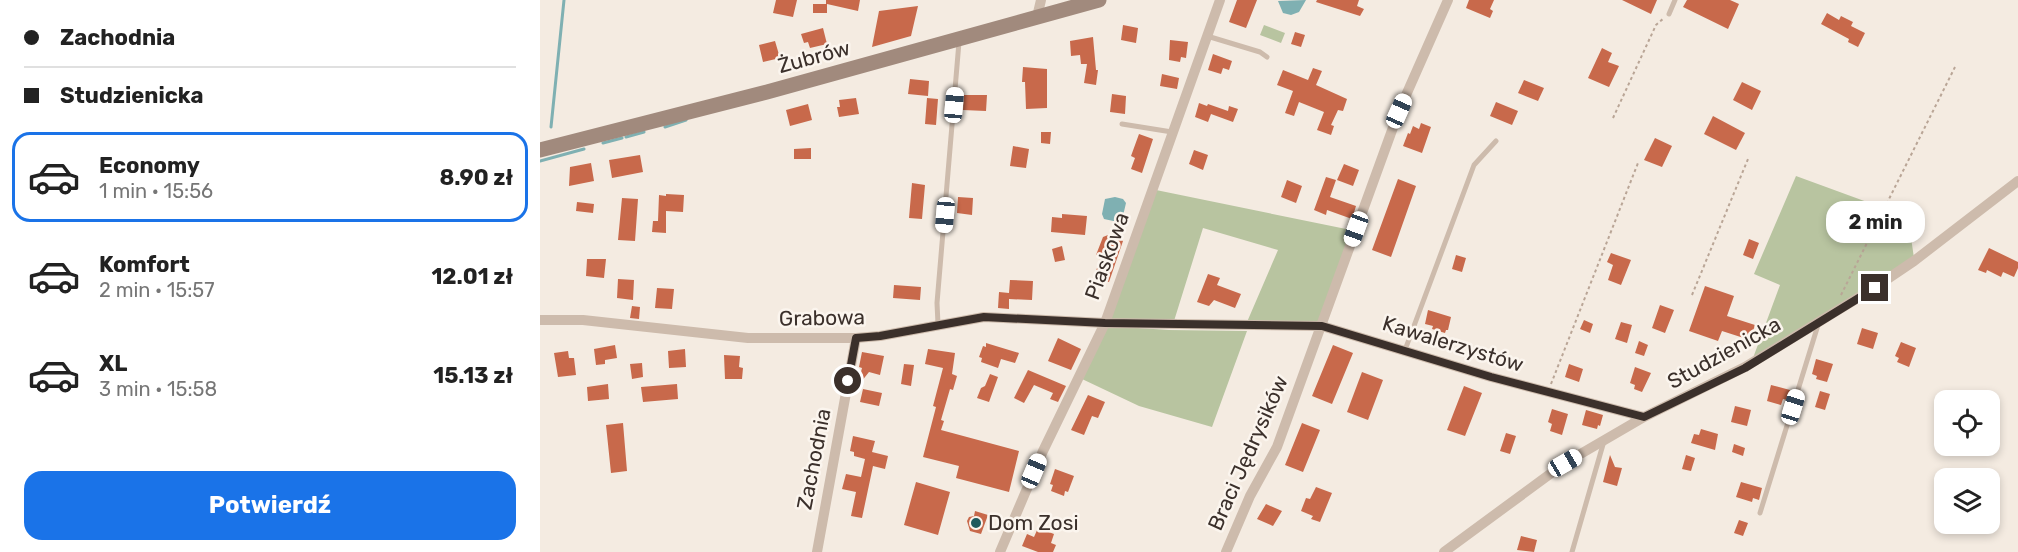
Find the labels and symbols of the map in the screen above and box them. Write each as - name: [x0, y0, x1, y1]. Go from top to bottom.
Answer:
- street label: Żubrów: [775, 35, 853, 78]
- car: [943, 86, 965, 124]
- car: [1383, 91, 1415, 131]
- car: [934, 196, 956, 234]
- callout: 2 min: [1826, 201, 1924, 243]
- street label: Piaskowa: [1079, 209, 1134, 303]
- car: [1341, 209, 1371, 249]
- route end: [1861, 274, 1888, 301]
- street label: Grabowa: [779, 304, 865, 331]
- street label: Kawalerzystów: [1379, 310, 1527, 377]
- street label: Studzienicka: [1663, 311, 1785, 394]
- route start: [834, 367, 861, 394]
- street label: Braci Jędrysików: [1202, 371, 1293, 534]
- car: [1779, 387, 1807, 427]
- street label: Zachodnia: [791, 406, 836, 512]
- car: [1545, 446, 1585, 480]
- car: [1019, 451, 1049, 491]
- place label: Dom Zosi: [988, 510, 1078, 535]
- marker: Dom Zosi: [969, 516, 983, 530]

